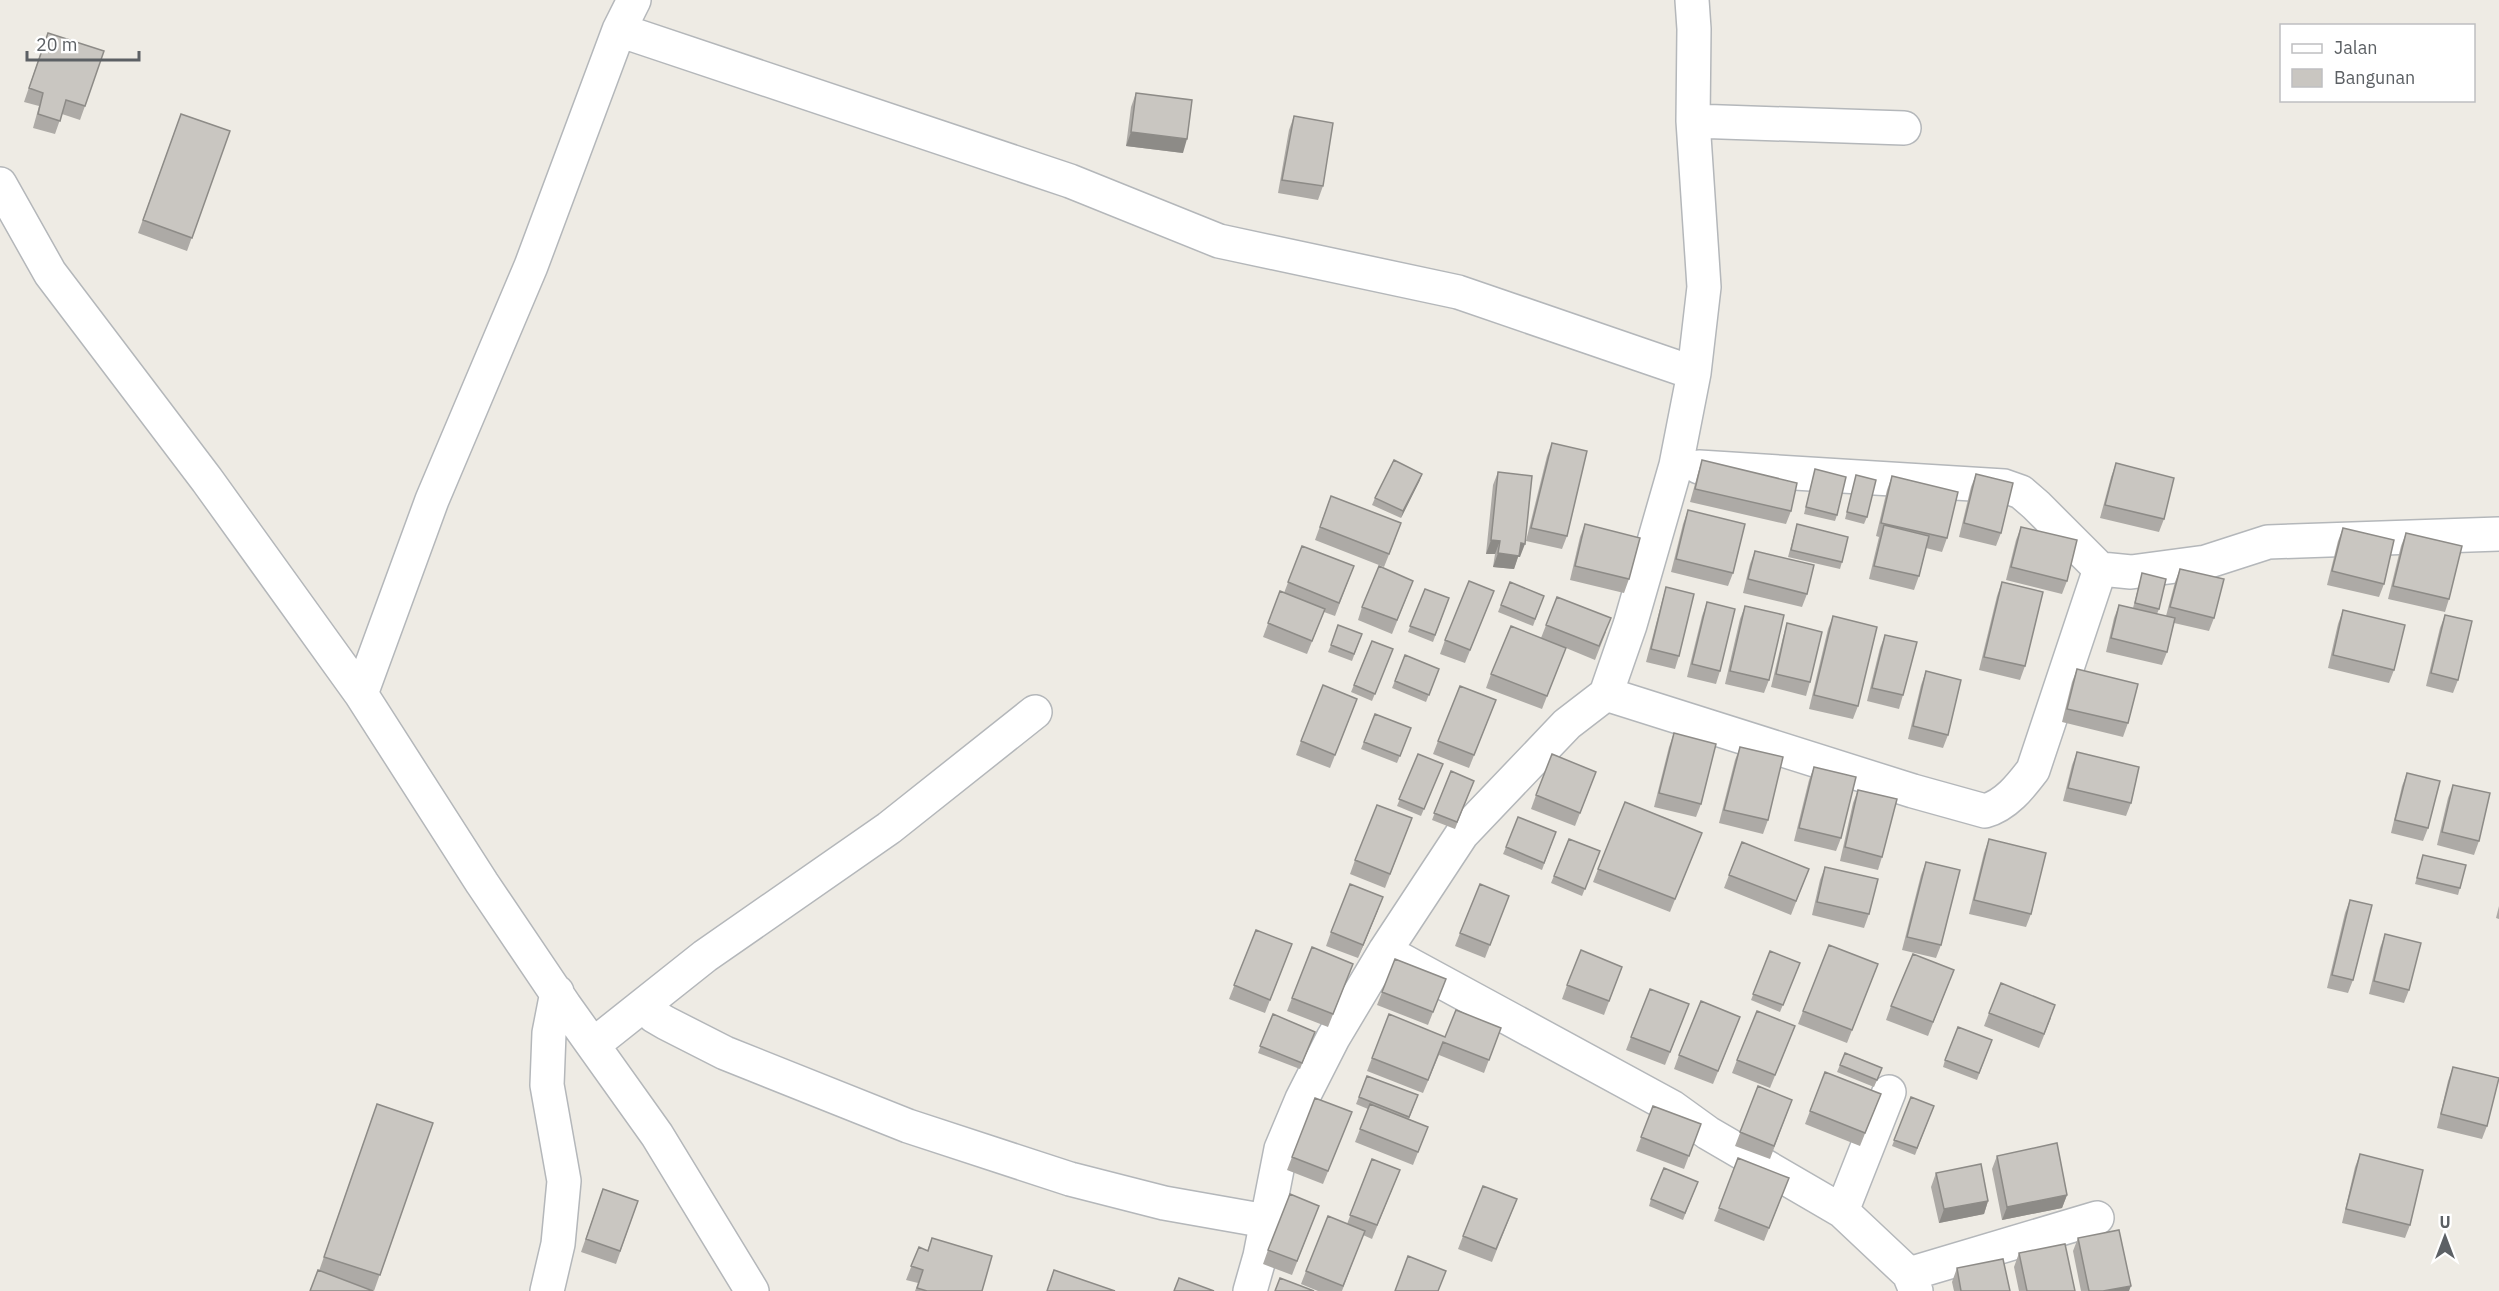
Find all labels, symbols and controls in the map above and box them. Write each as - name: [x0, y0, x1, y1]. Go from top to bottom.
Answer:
- scale bar: [27, 24, 140, 62]
- legend: [2280, 24, 2475, 102]
- text: 20 m: [36, 33, 78, 56]
- text: Jalan: [2334, 36, 2378, 59]
- text: Bangunan: [2334, 66, 2415, 89]
- north arrow: [2415, 1207, 2475, 1267]
- text: U: [2439, 1212, 2451, 1232]

